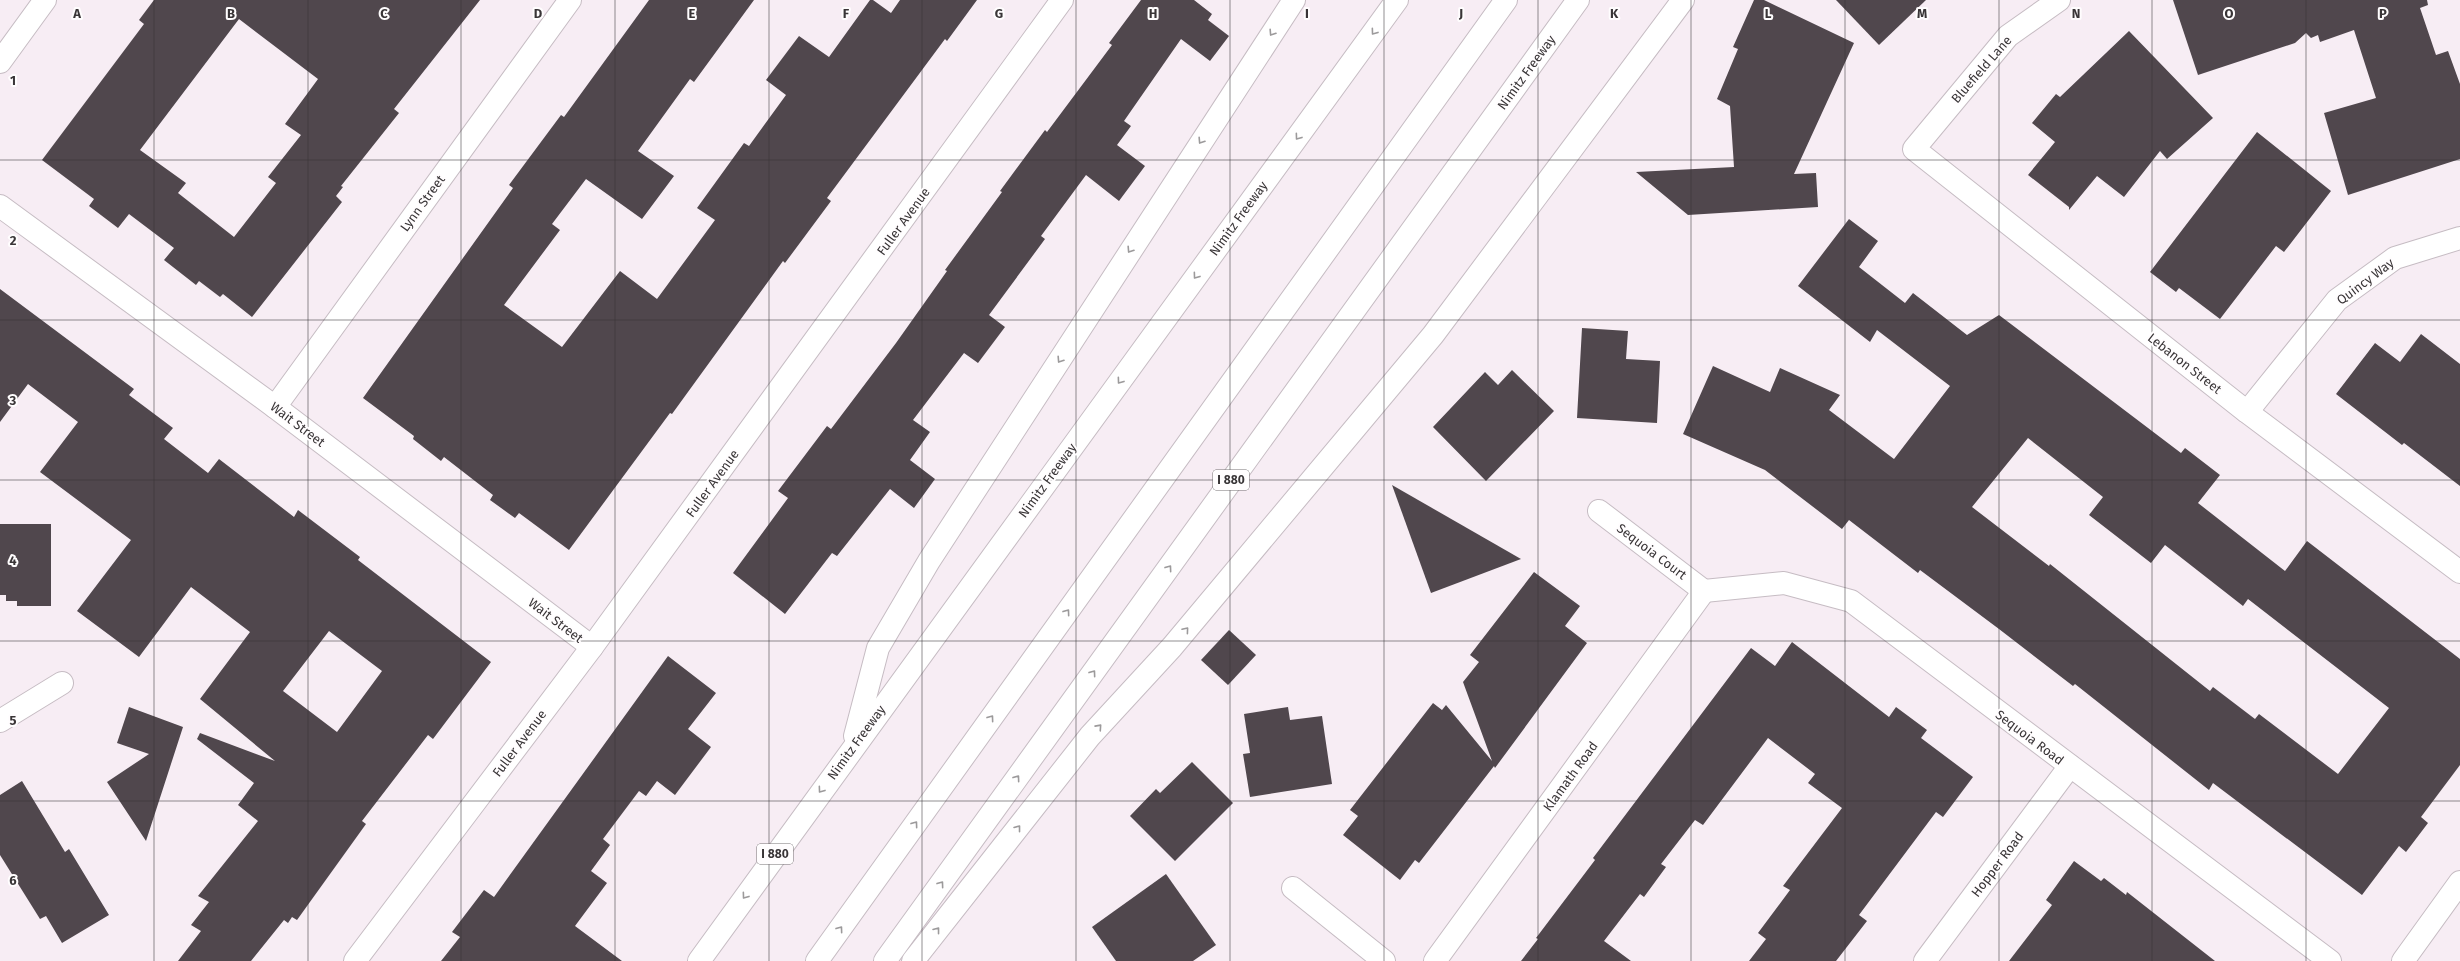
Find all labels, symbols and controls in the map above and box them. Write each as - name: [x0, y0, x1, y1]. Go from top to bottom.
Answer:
- text: A: [72, 6, 81, 21]
- text: B: [227, 6, 235, 21]
- text: C: [380, 6, 388, 21]
- text: D: [534, 6, 543, 21]
- text: E: [689, 6, 696, 21]
- text: F: [843, 6, 850, 21]
- text: G: [995, 6, 1003, 21]
- text: H: [1149, 6, 1157, 21]
- text: I: [1305, 6, 1309, 21]
- text: J: [1458, 6, 1463, 21]
- text: K: [1610, 6, 1619, 21]
- text: L: [1765, 6, 1772, 21]
- text: M: [1917, 6, 1927, 21]
- text: N: [2072, 6, 2080, 21]
- text: O: [2225, 6, 2234, 21]
- text: P: [2379, 6, 2387, 21]
- one-way arrow: [1372, 27, 1379, 34]
- one-way arrow: [1270, 29, 1277, 36]
- street label: Nimitz Freeway: [1494, 32, 1559, 112]
- street label: Bluefield Lane: [1948, 33, 2015, 106]
- text: 1: [10, 73, 16, 88]
- one-way arrow: [1295, 132, 1302, 139]
- one-way arrow: [1199, 137, 1206, 144]
- street label: Lynn Street: [397, 172, 448, 234]
- street label: Nimitz Freeway: [1206, 178, 1271, 258]
- street label: Fuller Avenue: [874, 185, 933, 258]
- text: 2: [10, 233, 17, 248]
- one-way arrow: [1128, 246, 1135, 253]
- street label: Quincy Way: [2334, 255, 2397, 308]
- one-way arrow: [1194, 271, 1201, 278]
- street label: Lebanon Street: [2145, 330, 2225, 397]
- one-way arrow: [1057, 355, 1064, 362]
- one-way arrow: [1118, 376, 1125, 383]
- text: 3: [9, 393, 17, 408]
- street label: Wait Street: [267, 399, 328, 450]
- street label: Nimitz Freeway: [1015, 440, 1080, 520]
- street label: Fuller Avenue: [683, 447, 742, 520]
- road number: I 880: [1213, 470, 1249, 490]
- street label: Sequoia Court: [1614, 520, 1690, 583]
- text: 4: [9, 553, 17, 568]
- one-way arrow: [1164, 565, 1171, 572]
- street label: Wait Street: [525, 595, 586, 646]
- one-way arrow: [1062, 610, 1069, 617]
- one-way arrow: [1181, 628, 1188, 635]
- one-way arrow: [1088, 670, 1095, 677]
- street label: Nimitz Freeway: [824, 702, 889, 782]
- street label: Fuller Avenue: [489, 707, 549, 780]
- street label: Sequoia Road: [1993, 707, 2067, 768]
- text: 5: [10, 713, 17, 728]
- one-way arrow: [986, 715, 994, 722]
- one-way arrow: [1094, 724, 1102, 732]
- street label: Klamath Road: [1540, 739, 1601, 814]
- one-way arrow: [1012, 776, 1019, 783]
- one-way arrow: [819, 786, 826, 793]
- one-way arrow: [911, 821, 918, 828]
- one-way arrow: [1013, 826, 1020, 833]
- street label: Hopper Road: [1968, 829, 2027, 900]
- road number: I 880: [757, 844, 793, 864]
- text: 6: [9, 873, 17, 888]
- one-way arrow: [936, 881, 943, 888]
- one-way arrow: [743, 892, 750, 899]
- one-way arrow: [835, 927, 842, 934]
- one-way arrow: [932, 928, 939, 935]

